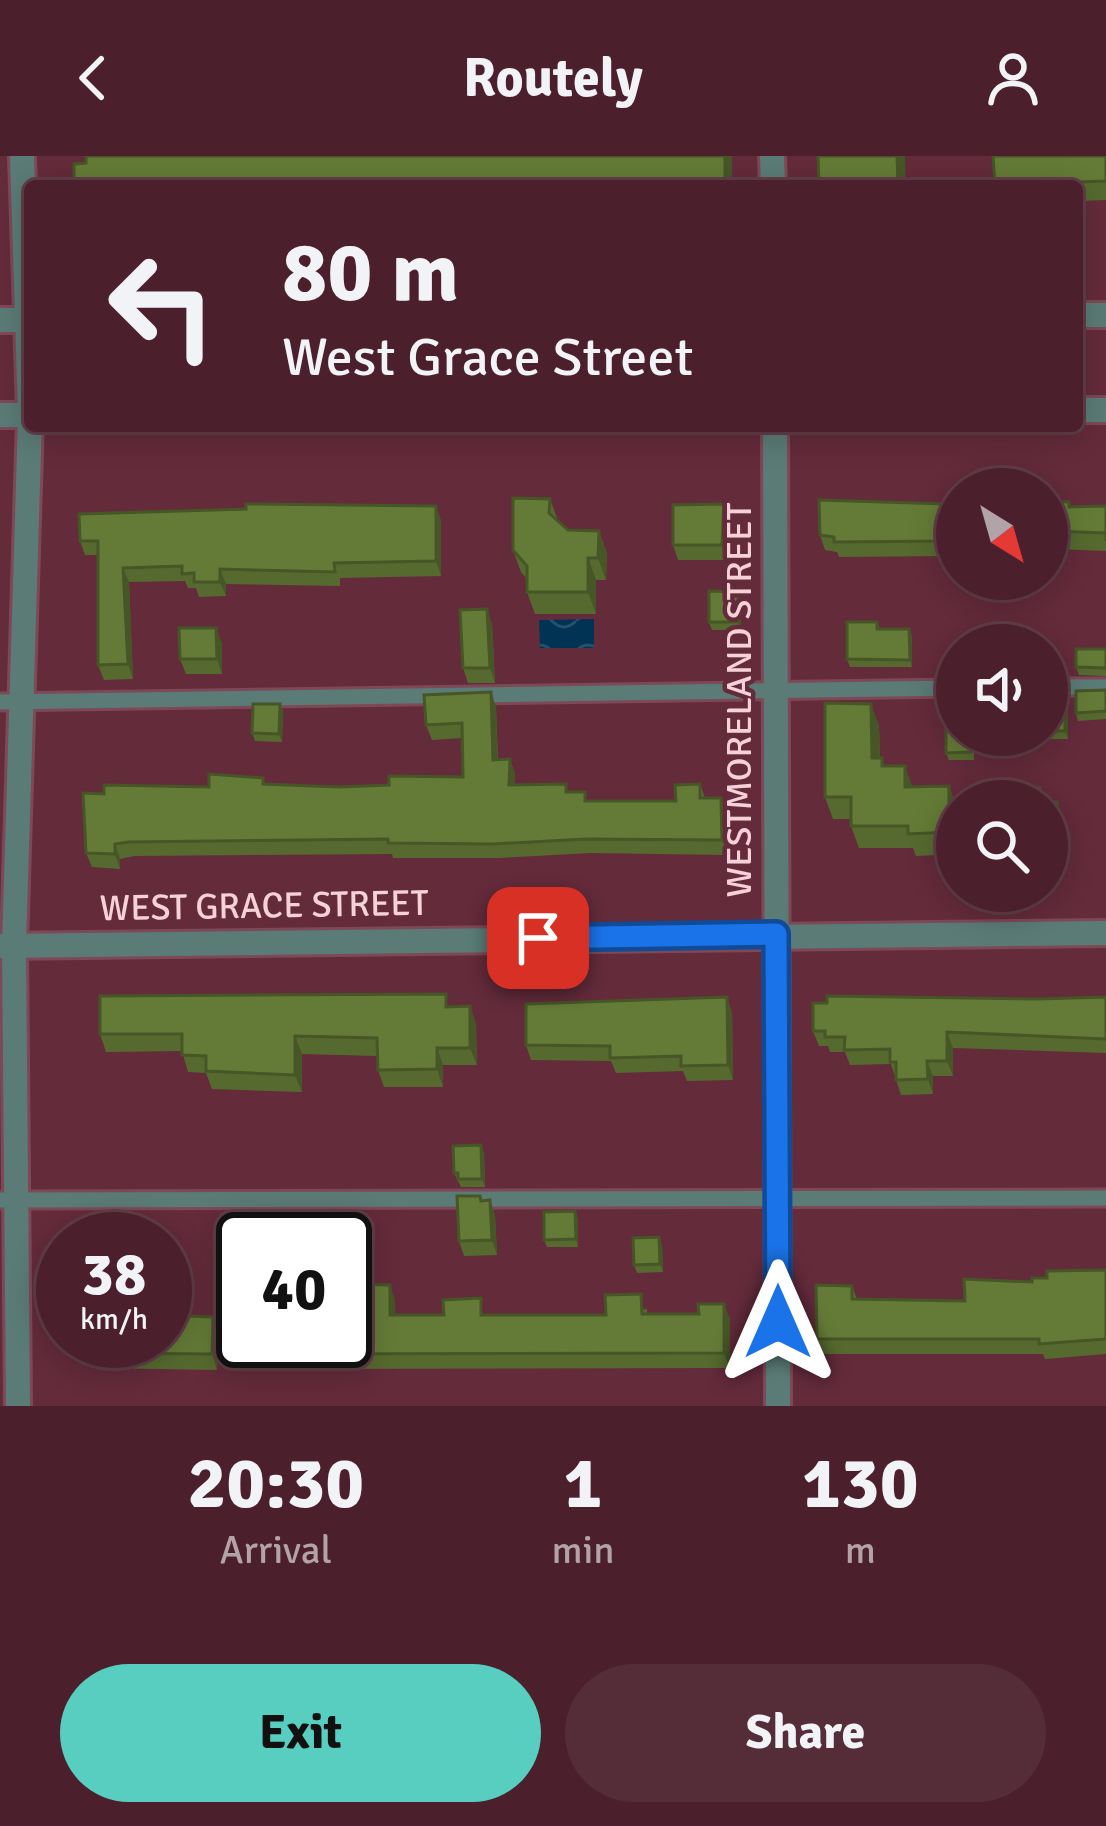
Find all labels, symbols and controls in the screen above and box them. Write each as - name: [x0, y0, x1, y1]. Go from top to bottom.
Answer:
- icon: back: [60, 45, 126, 111]
- text: Routely: [463, 45, 643, 112]
- icon: person: [980, 45, 1046, 111]
- text: 80 m: [282, 221, 459, 325]
- icon: left: [84, 228, 240, 384]
- text: West Grace Street: [282, 324, 693, 391]
- north arrow: [936, 468, 1068, 600]
- map controls: [936, 468, 1068, 912]
- street label: WESTMORELAND STREET: [717, 502, 762, 897]
- button: sound: [936, 624, 1068, 756]
- button: search: [936, 780, 1068, 912]
- street label: WEST GRACE STREET: [99, 881, 429, 931]
- pin: [487, 887, 589, 989]
- icon: arrive: [505, 905, 571, 971]
- speed limit sign: 40: [216, 1212, 372, 1368]
- text: 38: [82, 1238, 146, 1312]
- position arrow: [715, 1259, 841, 1385]
- text: km/h: [80, 1301, 148, 1338]
- text: 20:30: [187, 1439, 364, 1528]
- text: 1: [564, 1439, 602, 1528]
- text: 130: [802, 1439, 919, 1528]
- text: Arrival: [220, 1526, 332, 1574]
- text: min: [552, 1526, 615, 1574]
- text: m: [845, 1526, 876, 1574]
- button: Exit: [60, 1664, 541, 1802]
- button: Share: [565, 1664, 1046, 1802]

